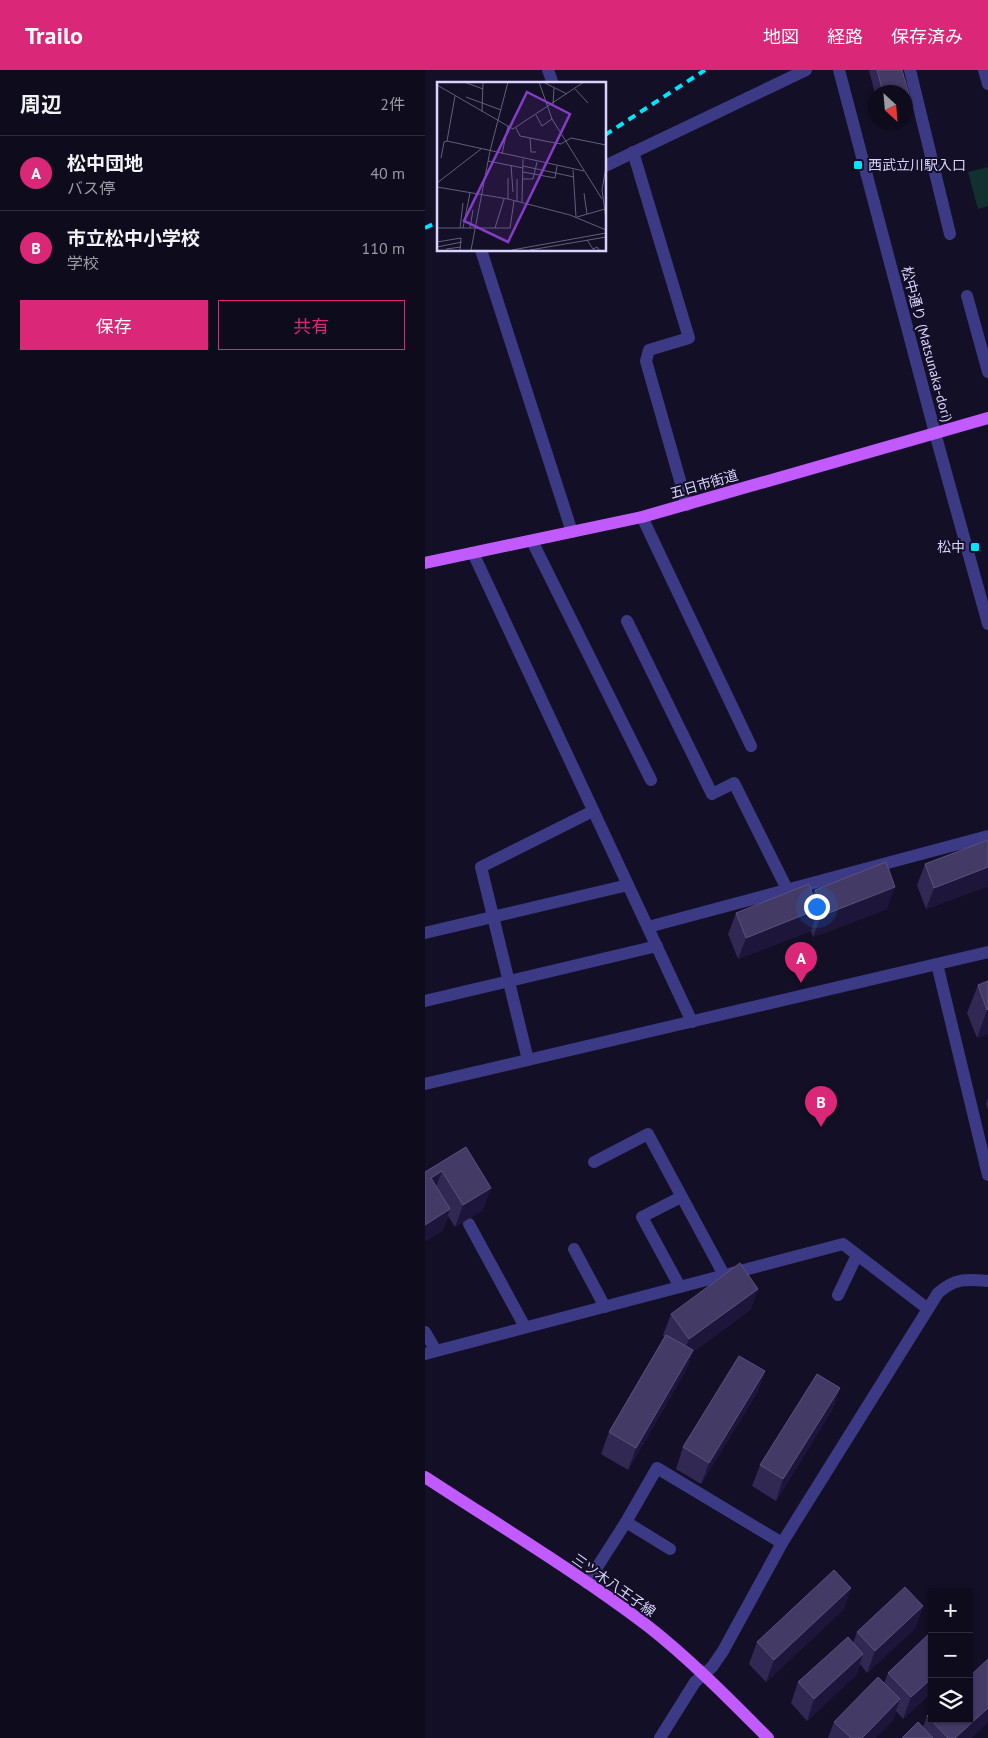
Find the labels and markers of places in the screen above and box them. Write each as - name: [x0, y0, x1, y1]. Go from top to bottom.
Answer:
- place label: 西武立川駅入口: [868, 156, 966, 174]
- marker: 西武立川駅入口: [852, 159, 864, 171]
- place label: 松中: [937, 538, 965, 556]
- marker: 松中: [969, 541, 981, 553]
- pin: A: [785, 942, 817, 983]
- pin: B: [805, 1086, 837, 1127]

